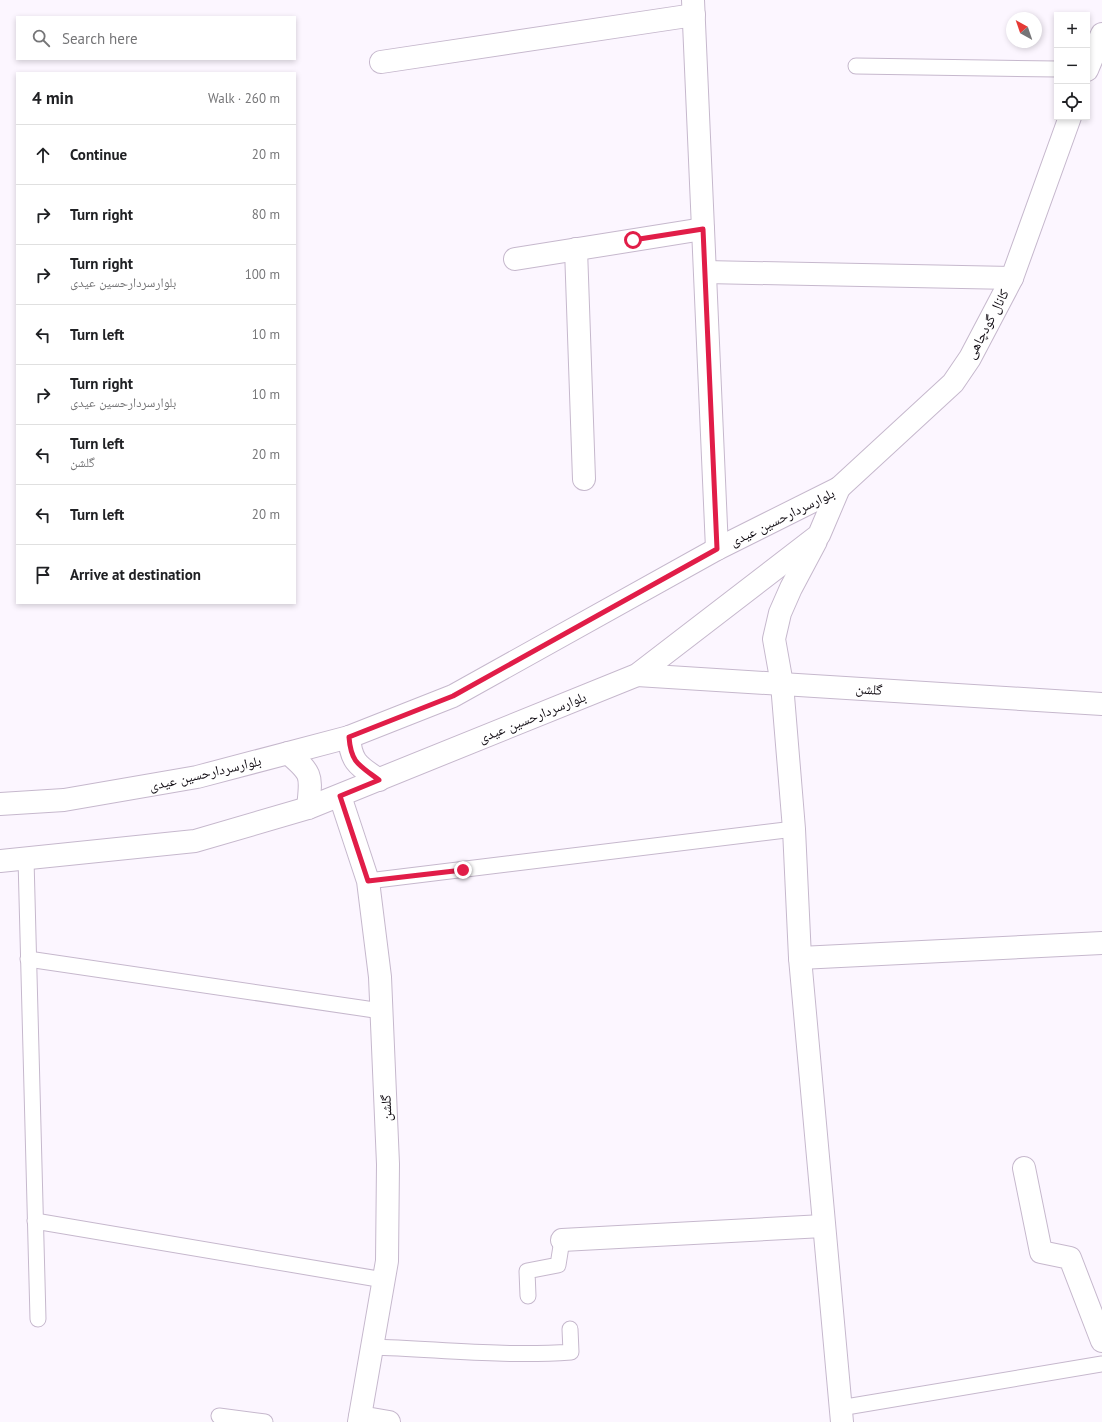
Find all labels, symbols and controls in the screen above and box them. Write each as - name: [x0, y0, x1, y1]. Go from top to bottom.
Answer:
- north arrow: [1006, 12, 1042, 48]
- map controls: [1054, 12, 1090, 120]
- button: +: [1054, 12, 1090, 48]
- search box: [16, 16, 296, 60]
- icon: search: [30, 27, 52, 49]
- text: Search here: [62, 29, 138, 48]
- button: −: [1054, 48, 1090, 84]
- button: locate: [1054, 84, 1090, 120]
- text: 4 min: [32, 87, 73, 109]
- text: Walk · 260 m: [208, 90, 280, 107]
- icon: ahead: [32, 144, 54, 166]
- text: Continue: [70, 145, 127, 164]
- text: 20 m: [252, 146, 280, 163]
- icon: right: [32, 204, 54, 226]
- text: Turn right: [70, 205, 133, 224]
- text: 80 m: [252, 206, 280, 223]
- route start: [624, 231, 642, 249]
- text: Turn right: [70, 254, 133, 273]
- icon: right: [32, 264, 54, 286]
- text: 100 m: [245, 266, 280, 283]
- text: بلوارسردارحسین عیدی: [70, 274, 176, 291]
- street label: کانال گودچاهی: [961, 286, 1013, 362]
- icon: left: [32, 324, 54, 346]
- text: Turn left: [70, 325, 124, 344]
- text: 10 m: [252, 326, 280, 343]
- text: Turn right: [70, 374, 133, 393]
- icon: right: [32, 384, 54, 406]
- text: 10 m: [252, 386, 280, 403]
- text: بلوارسردارحسین عیدی: [70, 394, 176, 411]
- text: Turn left: [70, 434, 124, 453]
- icon: left: [32, 444, 54, 466]
- text: 20 m: [252, 446, 280, 463]
- text: گلشن: [70, 454, 95, 471]
- street label: بلوارسردارحسین عیدی: [727, 484, 838, 550]
- icon: left: [32, 504, 54, 526]
- text: Turn left: [70, 505, 124, 524]
- text: 20 m: [252, 506, 280, 523]
- icon: arrive: [32, 564, 54, 586]
- text: Arrive at destination: [70, 565, 201, 584]
- street label: گلشن: [855, 679, 883, 699]
- street label: بلوارسردارحسین عیدی: [476, 687, 589, 747]
- street label: بلوارسردارحسین عیدی: [147, 751, 263, 795]
- route end: [454, 861, 472, 879]
- street label: گلشن: [377, 1094, 395, 1122]

